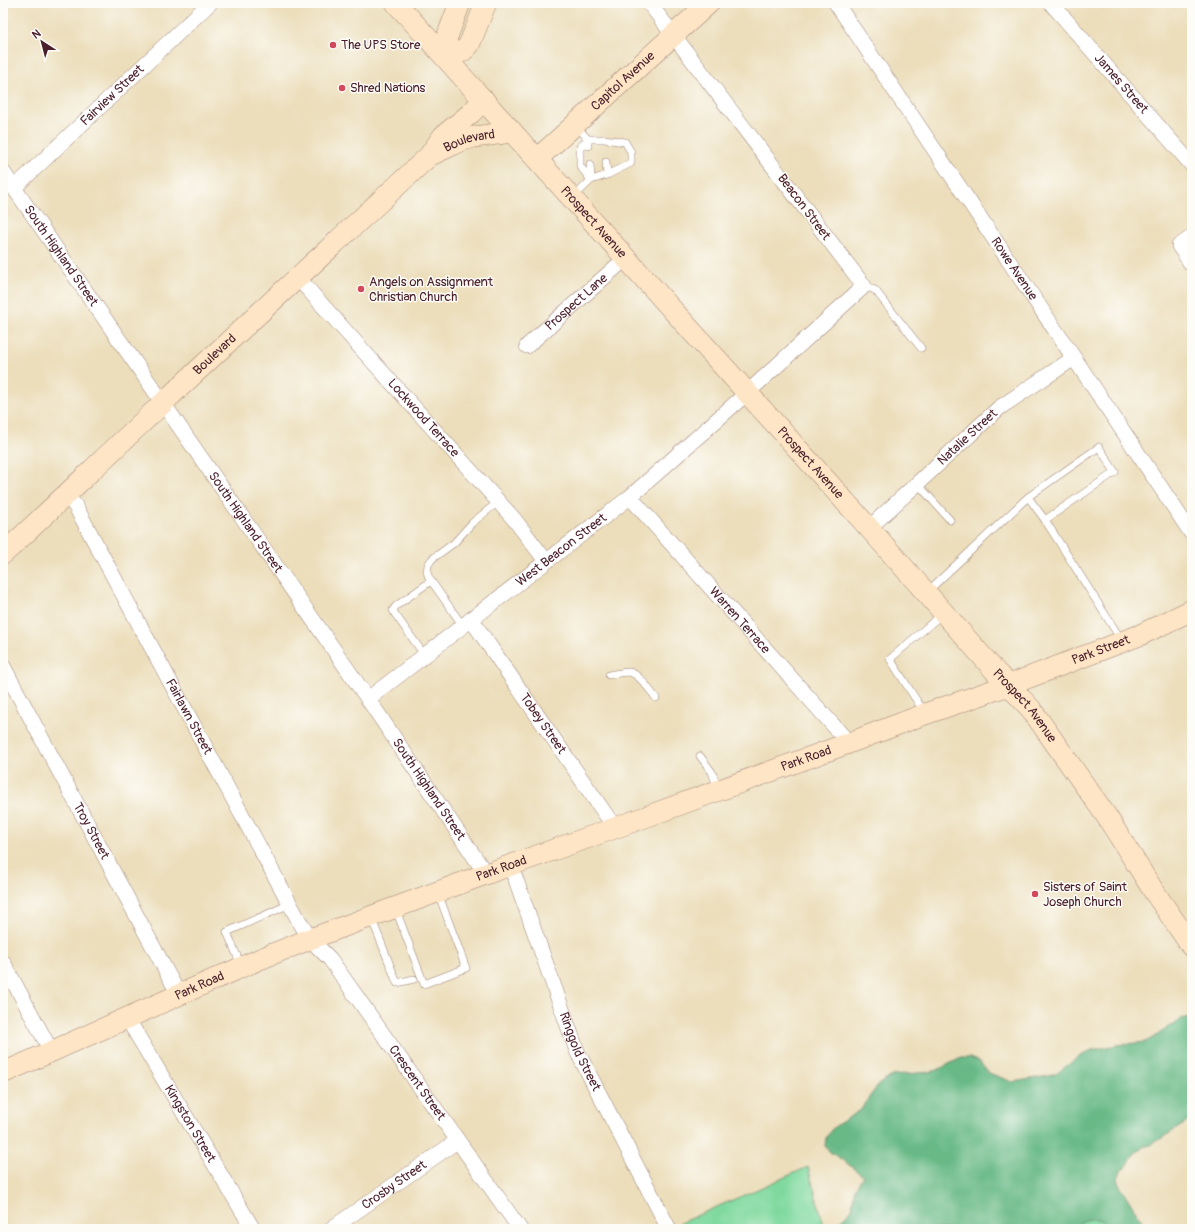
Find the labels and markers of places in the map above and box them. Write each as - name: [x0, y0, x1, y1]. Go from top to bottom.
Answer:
- place label: The UPS Store: [341, 37, 421, 53]
- marker: The UPS Store: [328, 40, 338, 50]
- place label: Shred Nations: [350, 80, 426, 96]
- marker: Shred Nations: [337, 83, 347, 93]
- place label: Angels on Assignment Christian Church: [369, 274, 494, 305]
- marker: Angels on Assignment Christian Church: [356, 284, 366, 294]
- place label: Sisters of Saint Joseph Church: [1043, 879, 1128, 910]
- marker: Sisters of Saint Joseph Church: [1030, 889, 1040, 899]

